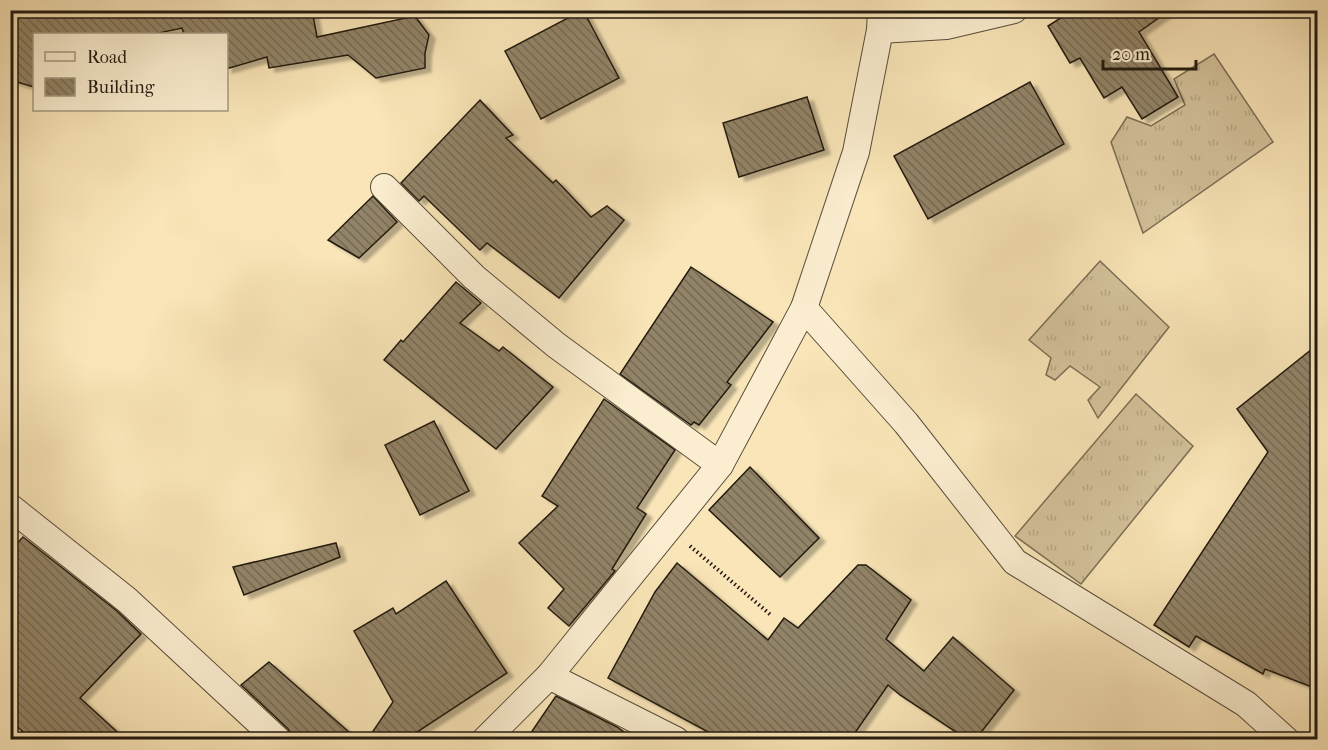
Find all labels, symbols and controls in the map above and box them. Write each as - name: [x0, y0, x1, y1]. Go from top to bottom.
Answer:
- legend: [33, 33, 228, 111]
- scale bar: [1103, 33, 1196, 71]
- text: 20 m: [1112, 44, 1150, 65]
- text: Road: [87, 47, 127, 68]
- text: Building: [87, 77, 155, 98]

